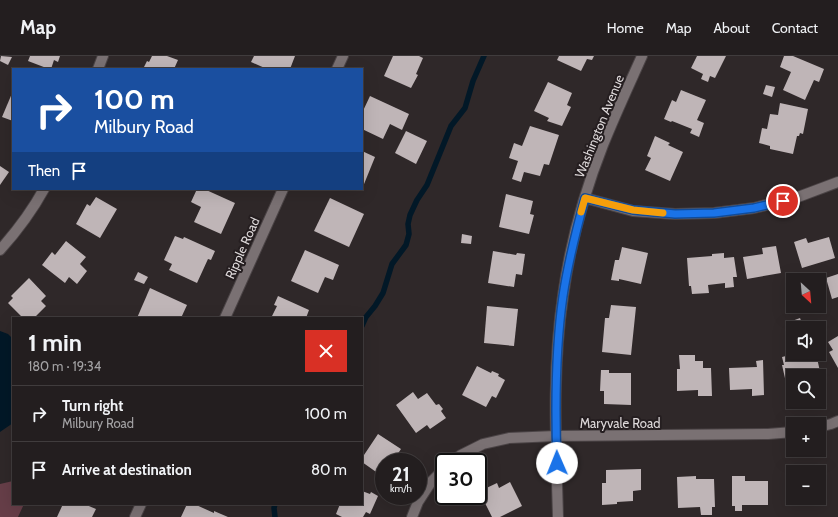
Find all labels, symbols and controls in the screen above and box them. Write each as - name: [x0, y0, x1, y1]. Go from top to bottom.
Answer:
- text: Map: [20, 16, 56, 39]
- text: Home: [607, 19, 644, 37]
- text: Map: [666, 19, 691, 37]
- text: About: [713, 19, 750, 37]
- text: Contact: [772, 19, 818, 37]
- street label: Washington Avenue: [571, 72, 627, 180]
- text: 100 m: [94, 82, 175, 116]
- icon: right: [28, 84, 80, 136]
- text: Milbury Road: [94, 116, 194, 138]
- icon: arrive: [68, 160, 90, 182]
- text: Then: [28, 162, 60, 180]
- pin: [766, 184, 800, 218]
- icon: arrive: [772, 190, 794, 212]
- street label: Ripple Road: [221, 215, 263, 281]
- north arrow: [786, 273, 826, 313]
- map controls: [786, 273, 826, 505]
- button: sound: [786, 321, 826, 361]
- text: 1 min: [28, 328, 82, 357]
- button: close: [305, 330, 347, 372]
- text: 180 m · 19:34: [28, 358, 101, 374]
- button: search: [786, 369, 826, 409]
- text: Turn right: [62, 397, 123, 415]
- icon: right: [28, 403, 50, 425]
- text: 100 m: [305, 405, 347, 423]
- text: Milbury Road: [62, 415, 134, 431]
- street label: Maryvale Road: [580, 415, 660, 431]
- button: +: [786, 417, 826, 457]
- position arrow: [536, 442, 578, 484]
- speed limit sign: 30: [435, 453, 487, 505]
- icon: arrive: [28, 459, 50, 481]
- text: Arrive at destination: [62, 461, 192, 479]
- text: 80 m: [311, 461, 347, 479]
- text: 21: [392, 462, 410, 486]
- button: −: [786, 465, 826, 505]
- text: km/h: [390, 482, 412, 495]

